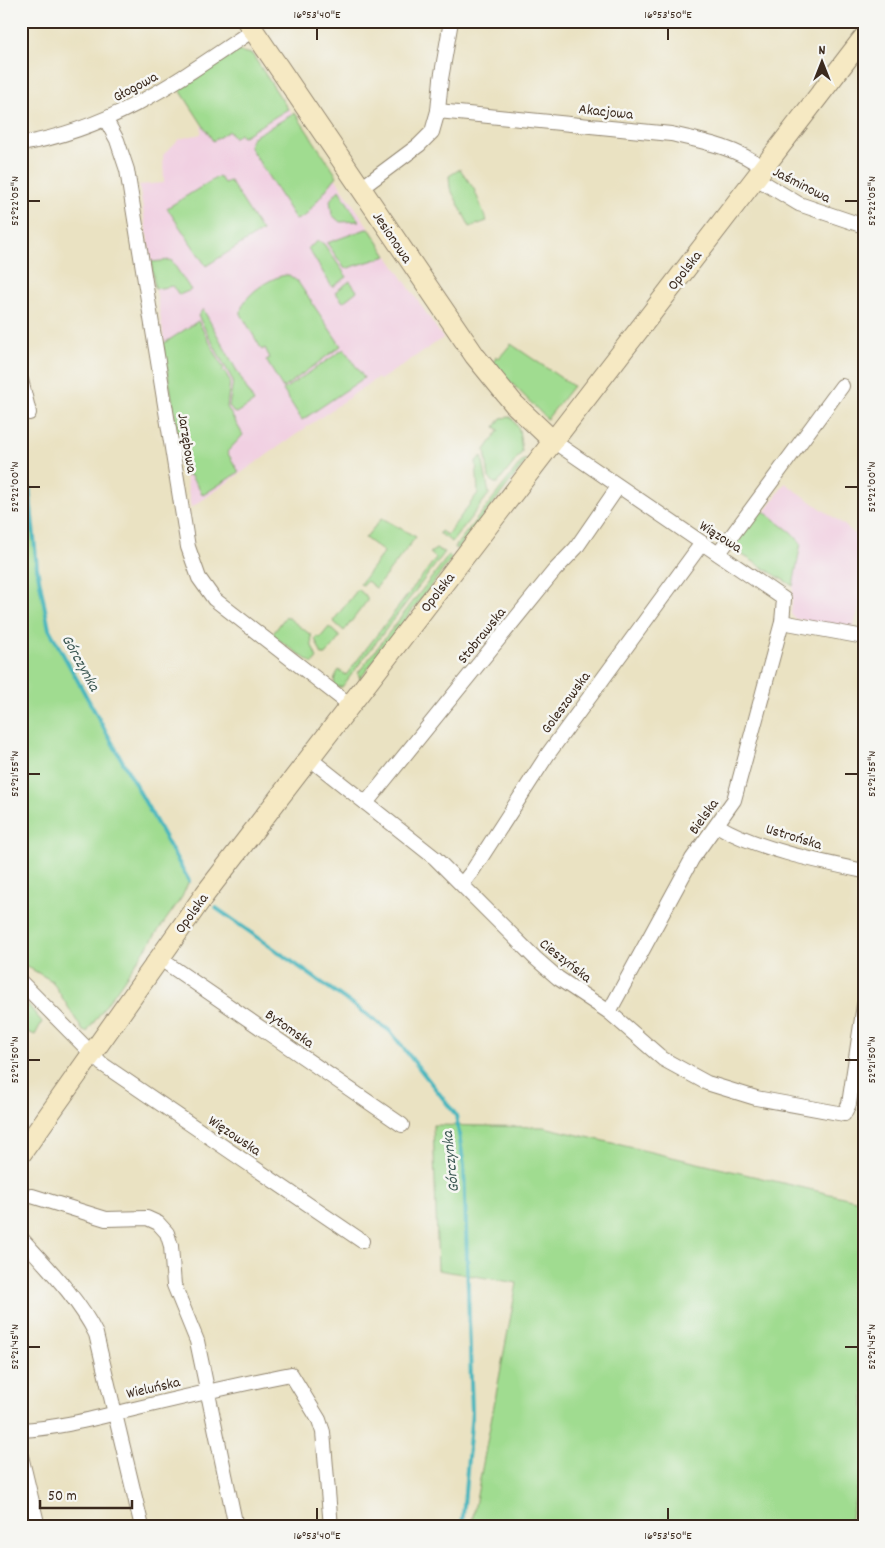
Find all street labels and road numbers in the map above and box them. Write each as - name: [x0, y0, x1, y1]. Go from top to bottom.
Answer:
- street label: Głogowa: [110, 66, 163, 109]
- street label: Akacjowa: [577, 99, 635, 127]
- street label: Jaśminowa: [768, 162, 835, 210]
- street label: Jesionowa: [366, 208, 417, 269]
- street label: Opolska: [663, 246, 709, 296]
- street label: Jarzębowa: [170, 412, 202, 476]
- street label: Wiązowa: [694, 516, 747, 560]
- street label: Opolska: [416, 568, 462, 618]
- street label: Stobrawska: [453, 603, 513, 669]
- street label: Goleszowska: [536, 667, 597, 739]
- street label: Bielska: [684, 794, 726, 840]
- street label: Ustrońska: [763, 819, 825, 857]
- street label: Opolska: [170, 889, 215, 939]
- street label: Cieszyńska: [534, 934, 596, 990]
- street label: Bytomska: [260, 1005, 319, 1055]
- street label: Więzowska: [203, 1111, 265, 1163]
- street label: Wieluńska: [124, 1372, 183, 1406]

